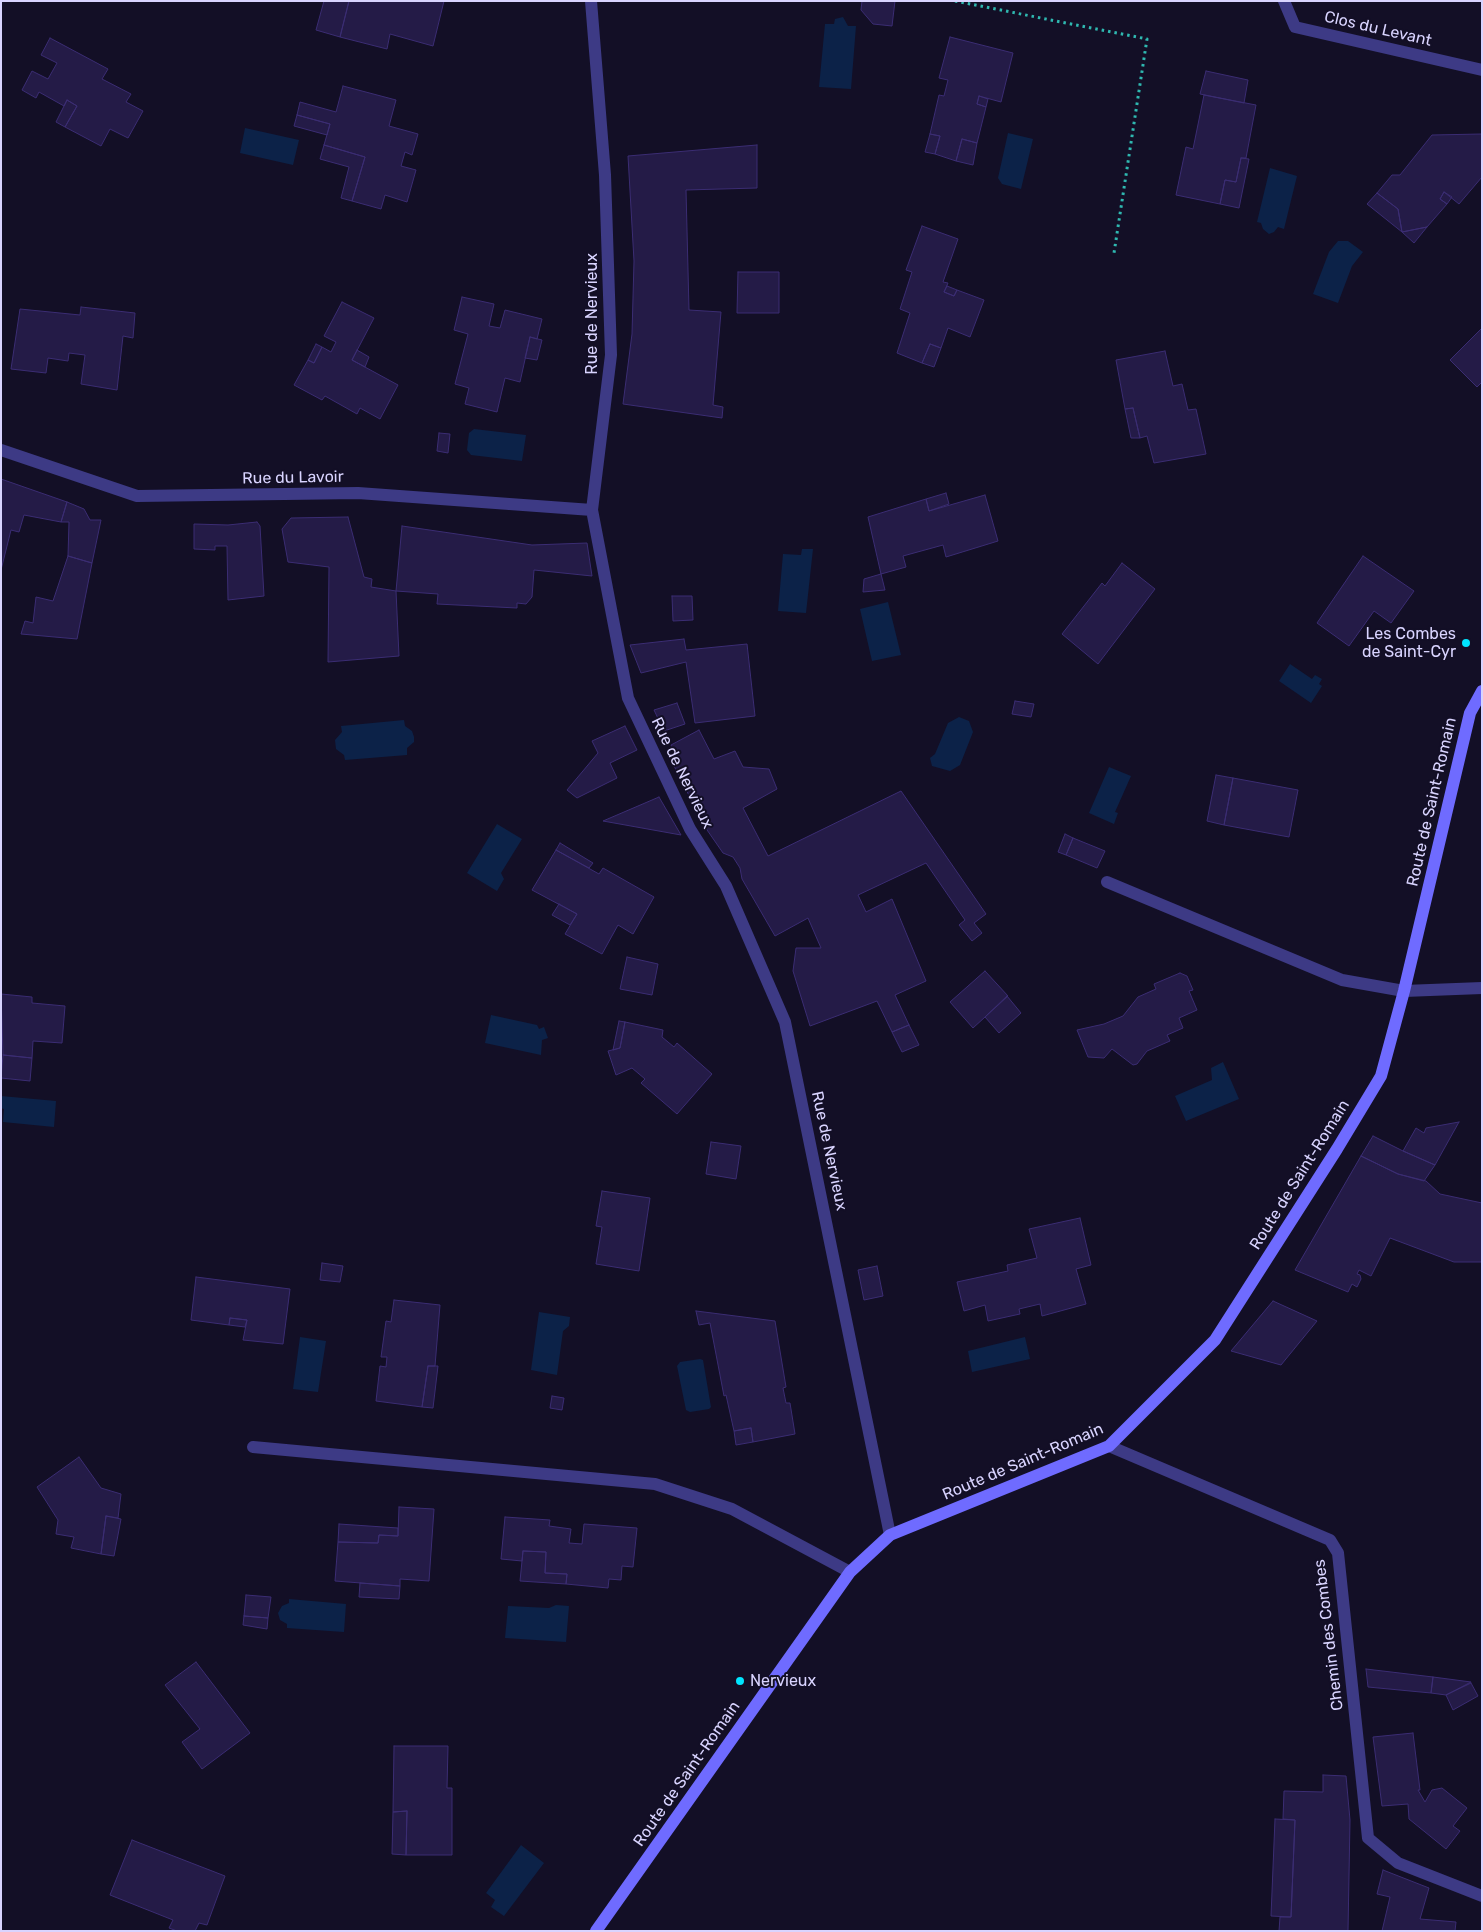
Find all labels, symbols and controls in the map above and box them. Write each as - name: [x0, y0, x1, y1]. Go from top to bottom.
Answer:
- street label: Clos du Levant: [1322, 7, 1434, 51]
- street label: Rue de Nervieux: [582, 253, 602, 375]
- street label: Rue du Lavoir: [242, 468, 344, 488]
- place label: Les Combes de Saint-Cyr: [1362, 624, 1456, 662]
- marker: Les Combes de Saint-Cyr: [1460, 637, 1472, 649]
- street label: Rue de Nervieux: [647, 714, 717, 832]
- street label: Route de Saint-Romain: [1403, 716, 1461, 888]
- street label: Rue de Nervieux: [807, 1090, 851, 1212]
- street label: Route de Saint-Romain: [1246, 1097, 1354, 1253]
- street label: Route de Saint-Romain: [940, 1419, 1106, 1505]
- street label: Chemin des Combes: [1310, 1558, 1348, 1712]
- place label: Nervieux: [750, 1671, 816, 1691]
- marker: Nervieux: [734, 1675, 746, 1687]
- street label: Route de Saint-Romain: [630, 1698, 744, 1850]

